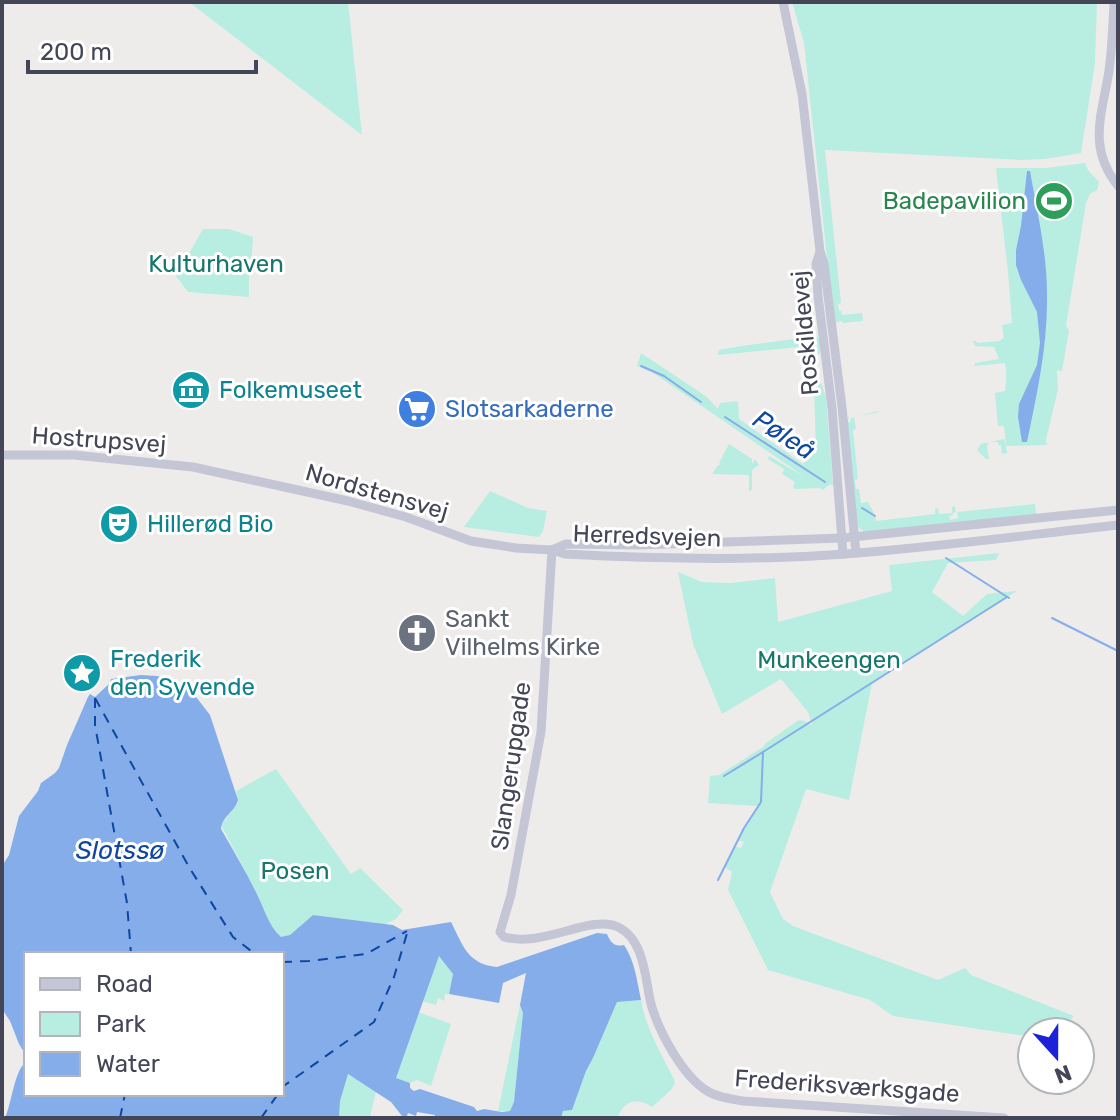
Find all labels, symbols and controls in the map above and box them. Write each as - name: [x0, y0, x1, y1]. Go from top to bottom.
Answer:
- scale bar: [28, 24, 256, 74]
- text: 200 m: [40, 38, 112, 66]
- sports icon: Badepavilion: [1033, 180, 1075, 222]
- place label: Badepavilion: [883, 187, 1026, 215]
- park label: Kulturhaven: [148, 250, 284, 278]
- street label: Roskildevej: [786, 269, 824, 397]
- museum icon: Folkemuseet: [170, 369, 212, 411]
- place label: Folkemuseet: [219, 376, 362, 404]
- supermarket icon: Slotsarkaderne: [396, 388, 438, 430]
- place label: Slotsarkaderne: [445, 395, 614, 423]
- water label: Pøleå: [747, 404, 821, 466]
- street label: Hostrupsvej: [31, 421, 167, 459]
- street label: Nordstensvej: [302, 458, 452, 526]
- theatre icon: Hillerød Bio: [98, 503, 140, 545]
- place label: Hillerød Bio: [147, 510, 274, 538]
- street label: Herredsvejen: [572, 519, 722, 553]
- place label: Sankt Vilhelms Kirke: [445, 605, 600, 661]
- church icon: Sankt Vilhelms Kirke: [396, 612, 438, 654]
- place label: Frederik den Syvende: [110, 645, 255, 701]
- park label: Munkeengen: [757, 646, 901, 674]
- place icon: Frederik den Syvende: [61, 652, 103, 694]
- street label: Slangerupgade: [485, 680, 537, 852]
- water label: Slotssø: [76, 835, 164, 866]
- park label: Posen: [260, 857, 330, 885]
- legend: [24, 952, 284, 1096]
- text: Road: [96, 970, 153, 998]
- text: Park: [96, 1010, 147, 1038]
- north arrow: [1016, 1016, 1096, 1096]
- text: Water: [96, 1050, 160, 1078]
- text: N: [1051, 1059, 1075, 1090]
- street label: Frederiksværksgade: [733, 1064, 961, 1108]

